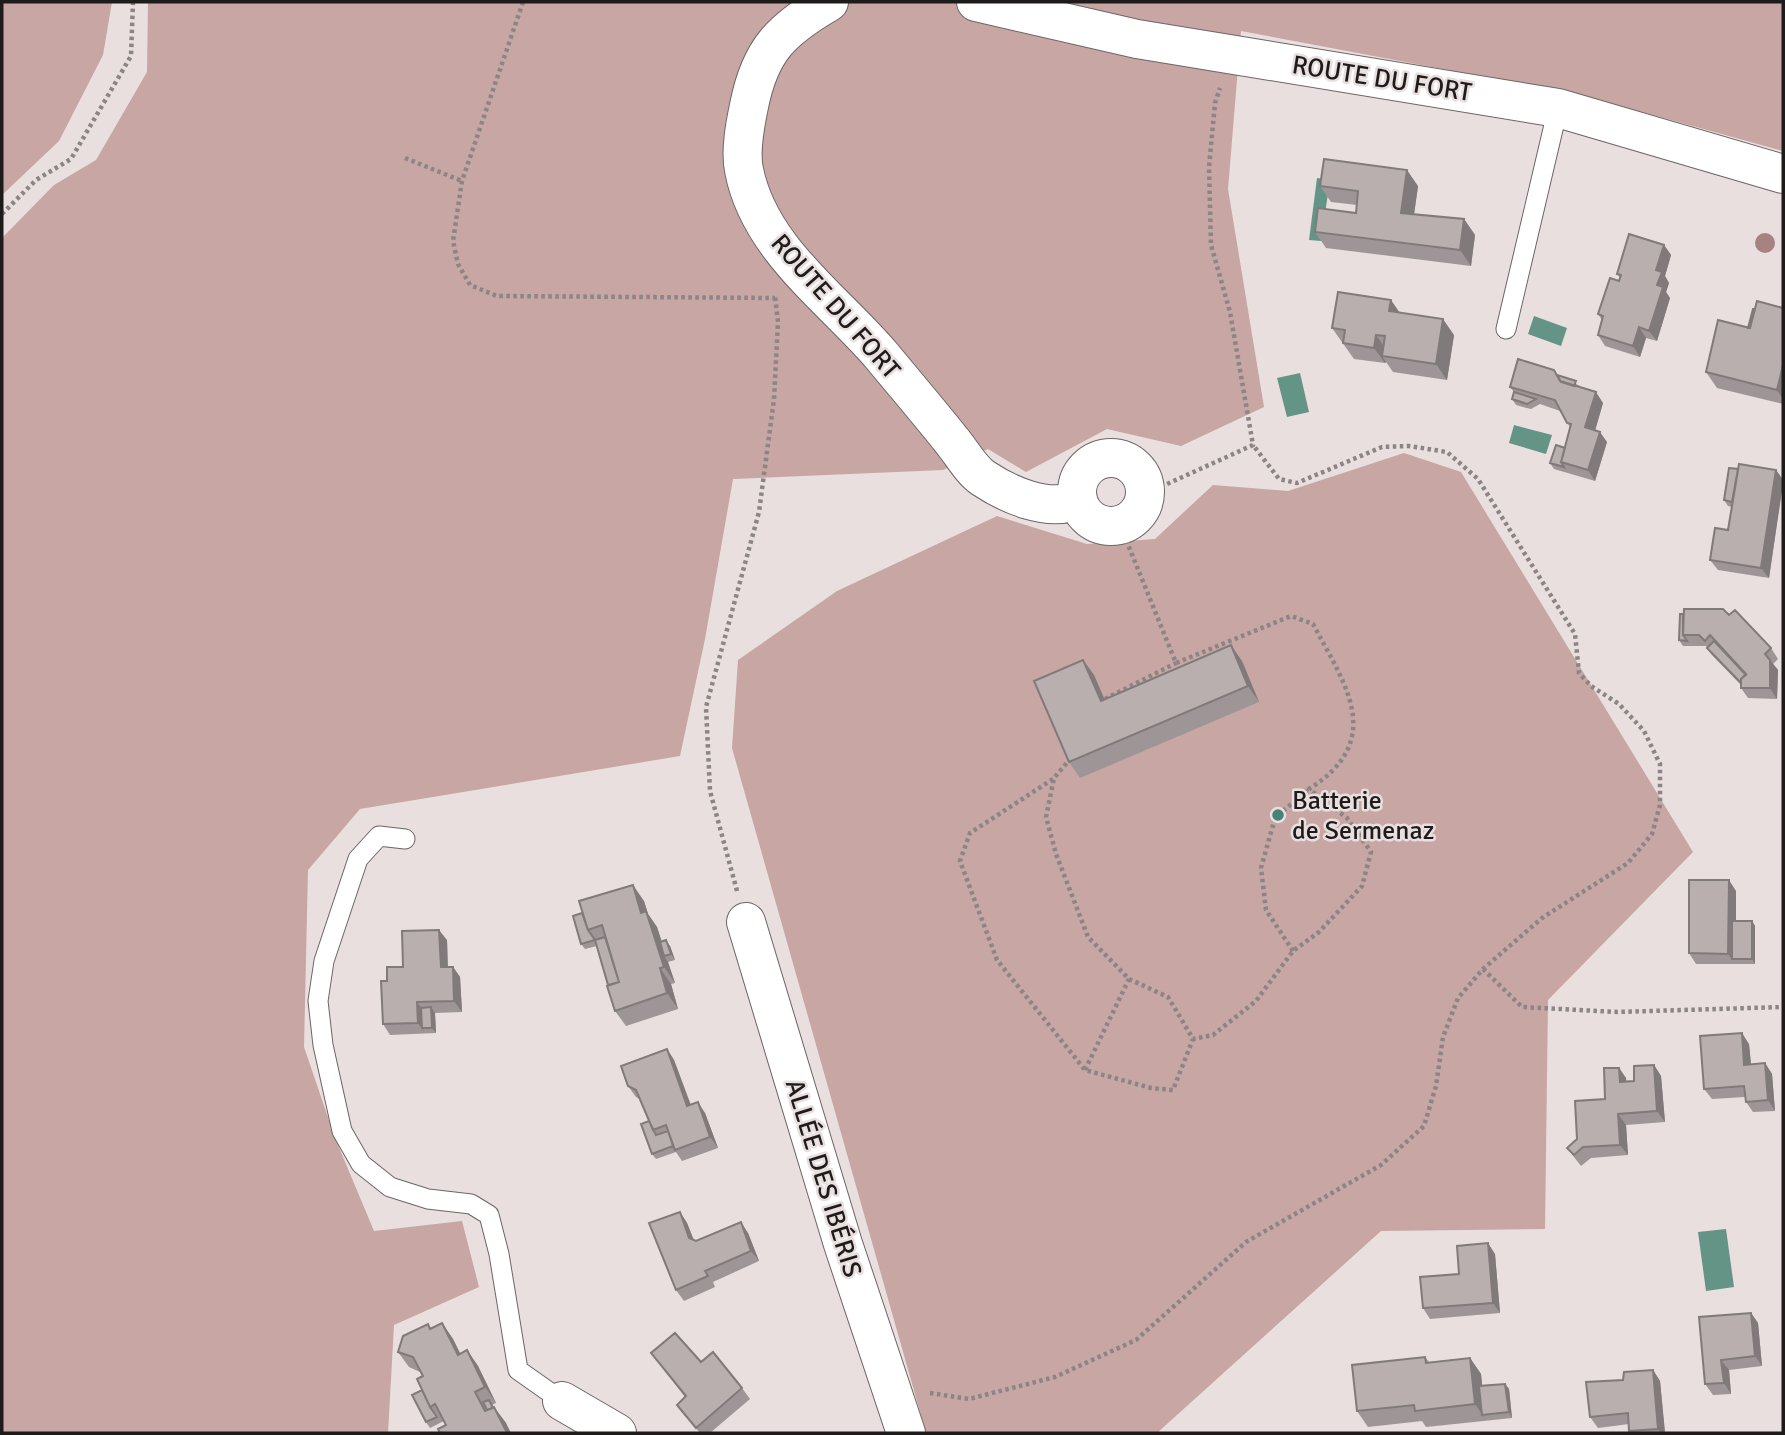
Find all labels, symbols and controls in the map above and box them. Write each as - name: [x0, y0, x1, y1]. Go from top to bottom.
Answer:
- street label: ROUTE DU FORT: [1290, 49, 1474, 109]
- street label: ROUTE DU FORT: [764, 228, 907, 386]
- place label: Batterie de Sermenaz: [1292, 785, 1434, 847]
- marker: Batterie de Sermenaz: [1270, 807, 1286, 823]
- street label: ALLÉE DES IBÉRIS: [778, 1076, 868, 1281]

